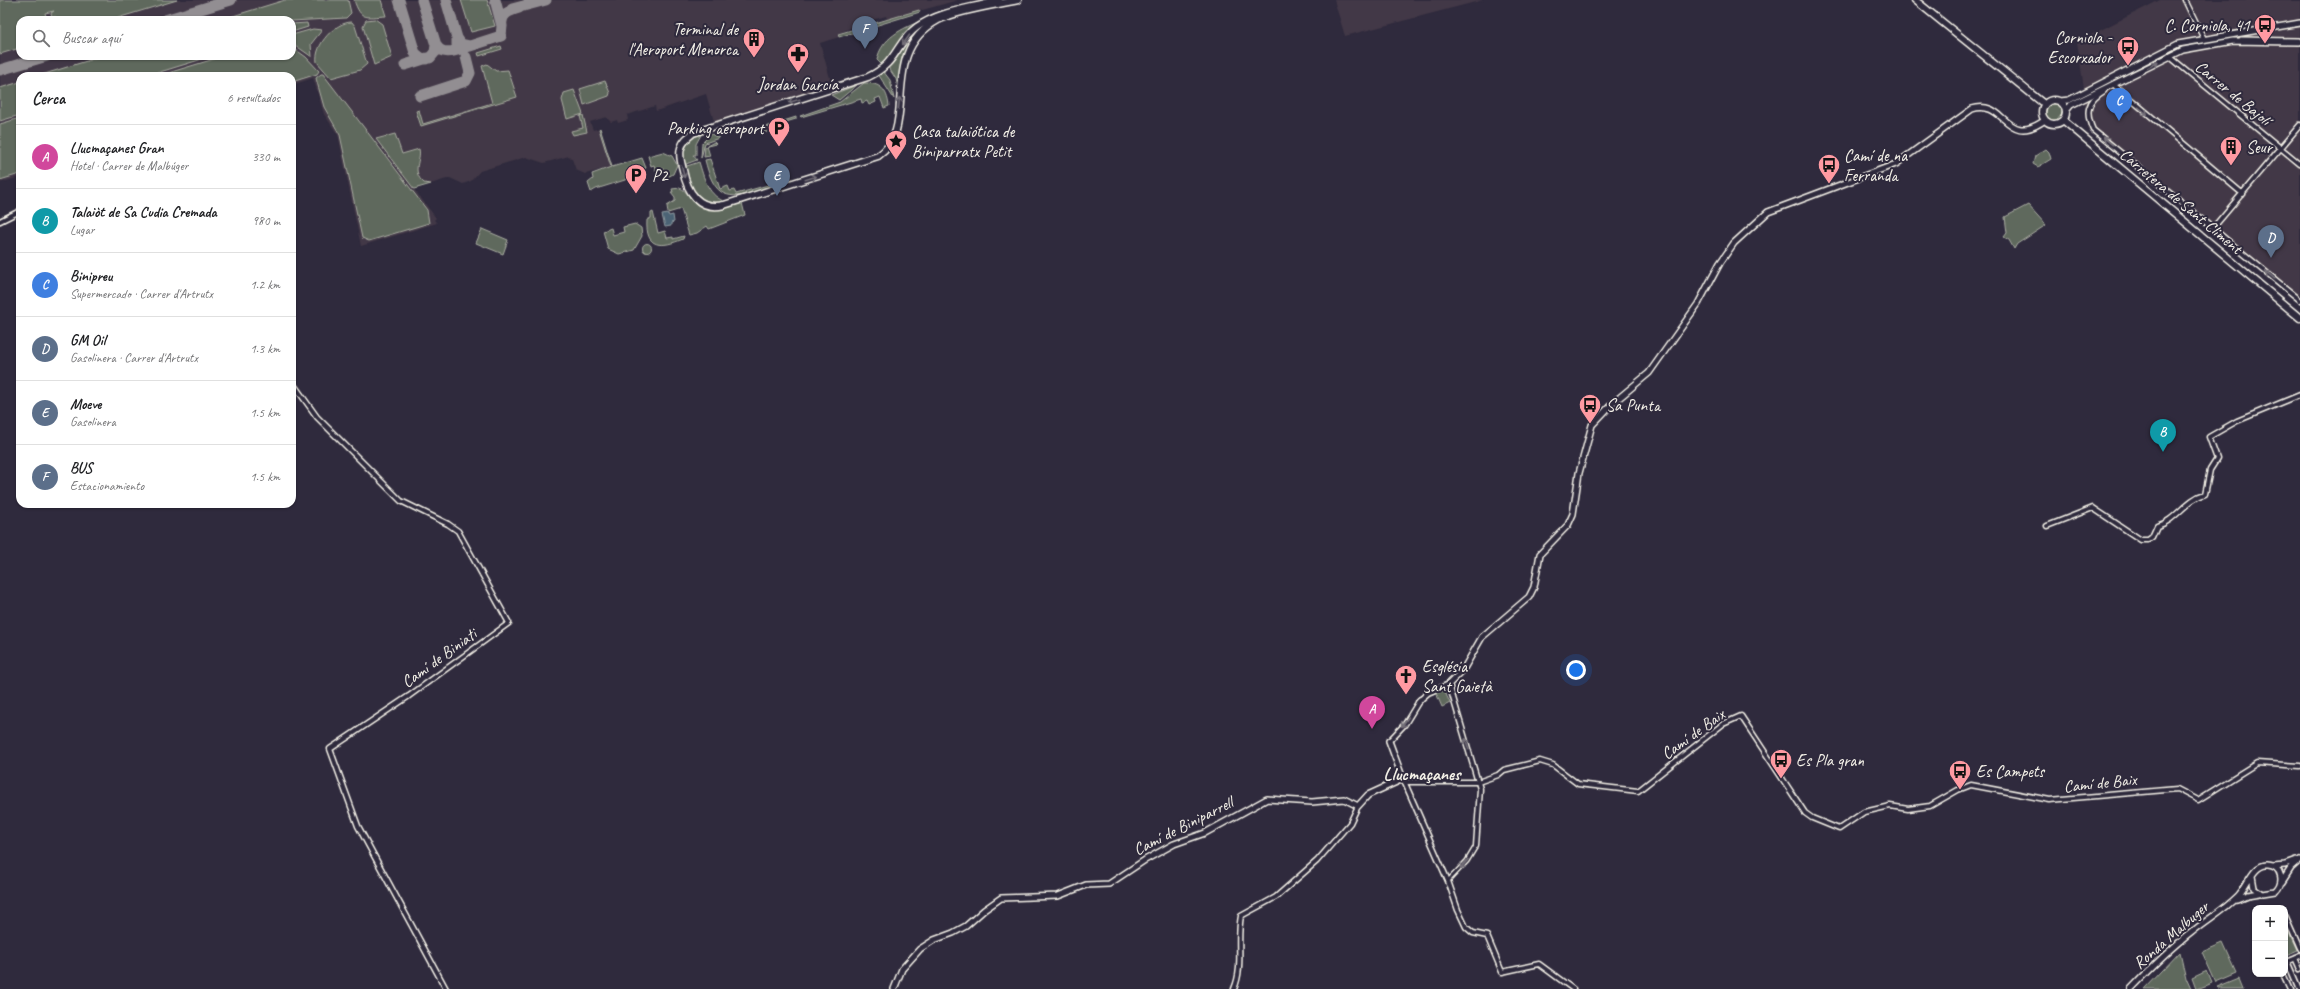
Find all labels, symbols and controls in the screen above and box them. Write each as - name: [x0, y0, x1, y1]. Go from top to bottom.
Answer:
- bus stop icon: C. Corniola, 41: [2252, 12, 2278, 45]
- place label: C. Corniola, 41: [2164, 15, 2251, 36]
- search box: [16, 16, 296, 60]
- pin: F: [852, 16, 878, 49]
- place label: Terminal de l'Aeroport Menorca: [628, 19, 740, 60]
- building icon: Terminal de l'Aeroport Menorca: [741, 26, 767, 59]
- icon: search: [30, 27, 52, 49]
- place label: Corniola - Escorxador: [2048, 27, 2114, 68]
- text: Buscar aquí: [62, 29, 121, 48]
- one-way arrow: [902, 34, 910, 45]
- bus stop icon: Corniola - Escorxador: [2115, 34, 2141, 67]
- pharmacy icon: Jordan García: [785, 41, 811, 74]
- street label: Carrer de Bajolí: [2191, 56, 2278, 132]
- one-way arrow: [2147, 60, 2159, 68]
- place label: Jordan García: [757, 74, 840, 95]
- text: Cerca: [32, 88, 65, 109]
- pin: C: [2106, 88, 2132, 121]
- text: 6 resultados: [227, 90, 280, 106]
- one-way arrow: [895, 97, 903, 110]
- one-way arrow: [787, 98, 800, 105]
- one-way arrow: [2138, 106, 2148, 115]
- parking icon: Parking aeroport: [766, 115, 792, 148]
- place label: Parking aeroport: [667, 118, 766, 139]
- place label: Casa talaiótica de Biniparratx Petit: [912, 121, 1016, 162]
- place icon: Casa talaiótica de Biniparratx Petit: [883, 128, 909, 161]
- building icon: Seur: [2218, 134, 2244, 167]
- one-way arrow: [2102, 137, 2113, 146]
- place label: Seur: [2246, 137, 2274, 158]
- text: Llucmaçanes Gran: [70, 139, 164, 158]
- street label: Carretera de Sant Climent: [2115, 144, 2248, 260]
- place label: Camí de na Ferranda: [1844, 145, 1908, 186]
- text: A: [42, 149, 48, 165]
- text: 330 m: [252, 149, 280, 165]
- bus stop icon: Camí de na Ferranda: [1816, 152, 1842, 185]
- text: Hotel · Carrer de Malbúger: [70, 158, 188, 174]
- parking icon: P2: [623, 162, 649, 195]
- pin: E: [764, 163, 790, 196]
- place label: P2: [652, 165, 669, 186]
- one-way arrow: [680, 165, 688, 178]
- one-way arrow: [804, 174, 817, 181]
- text: Talaiòt de Sa Cudia Cremada: [70, 203, 217, 222]
- text: B: [42, 213, 48, 229]
- text: 980 m: [252, 213, 280, 229]
- text: Lugar: [70, 222, 94, 238]
- pin: D: [2258, 225, 2284, 258]
- text: Binipreu: [70, 267, 112, 286]
- one-way arrow: [2264, 271, 2275, 280]
- text: C: [42, 277, 48, 293]
- text: 1.2 km: [250, 277, 280, 293]
- text: Supermercado · Carrer d'Artrutx: [70, 286, 213, 302]
- text: GM Oil: [70, 331, 105, 350]
- text: D: [41, 341, 49, 357]
- text: 1.3 km: [250, 341, 280, 357]
- text: Gasolinera · Carrer d'Artrutx: [70, 350, 198, 366]
- bus stop icon: Sa Punta: [1577, 392, 1603, 425]
- text: Moeve: [70, 395, 101, 414]
- place label: Sa Punta: [1606, 395, 1662, 416]
- text: E: [42, 405, 48, 421]
- text: 1.5 km: [250, 405, 280, 421]
- text: Gasolinera: [70, 414, 116, 430]
- pin: B: [2150, 419, 2176, 452]
- text: BUS: [70, 459, 92, 478]
- text: F: [42, 469, 48, 485]
- text: 1.5 km: [250, 469, 280, 485]
- text: Estacionamiento: [70, 478, 144, 494]
- street label: Camí de Biniati: [397, 623, 482, 692]
- place label: Església Sant Gaietà: [1422, 656, 1494, 697]
- your location: [1566, 660, 1586, 680]
- church icon: Església Sant Gaietà: [1393, 663, 1419, 696]
- pin: A: [1359, 696, 1385, 729]
- street label: Camí de Baix: [1657, 703, 1730, 764]
- one-way arrow: [1401, 716, 1409, 727]
- one-way arrow: [1463, 738, 1470, 751]
- bus stop icon: Es Pla gran: [1768, 747, 1794, 780]
- place label: Es Pla gran: [1796, 750, 1864, 771]
- bus stop icon: Es Campets: [1947, 758, 1973, 791]
- place label: Es Campets: [1976, 761, 2045, 782]
- district label: Llucmaçanes: [1384, 763, 1462, 785]
- street label: Camí de Baix: [2062, 769, 2139, 797]
- street label: Camí de Biniparrell: [1130, 791, 1239, 860]
- one-way arrow: [1459, 859, 1468, 870]
- street label: Ronda Malbuger: [2129, 895, 2215, 974]
- map controls: [2252, 905, 2288, 977]
- button: +: [2252, 905, 2288, 941]
- button: −: [2252, 941, 2288, 977]

